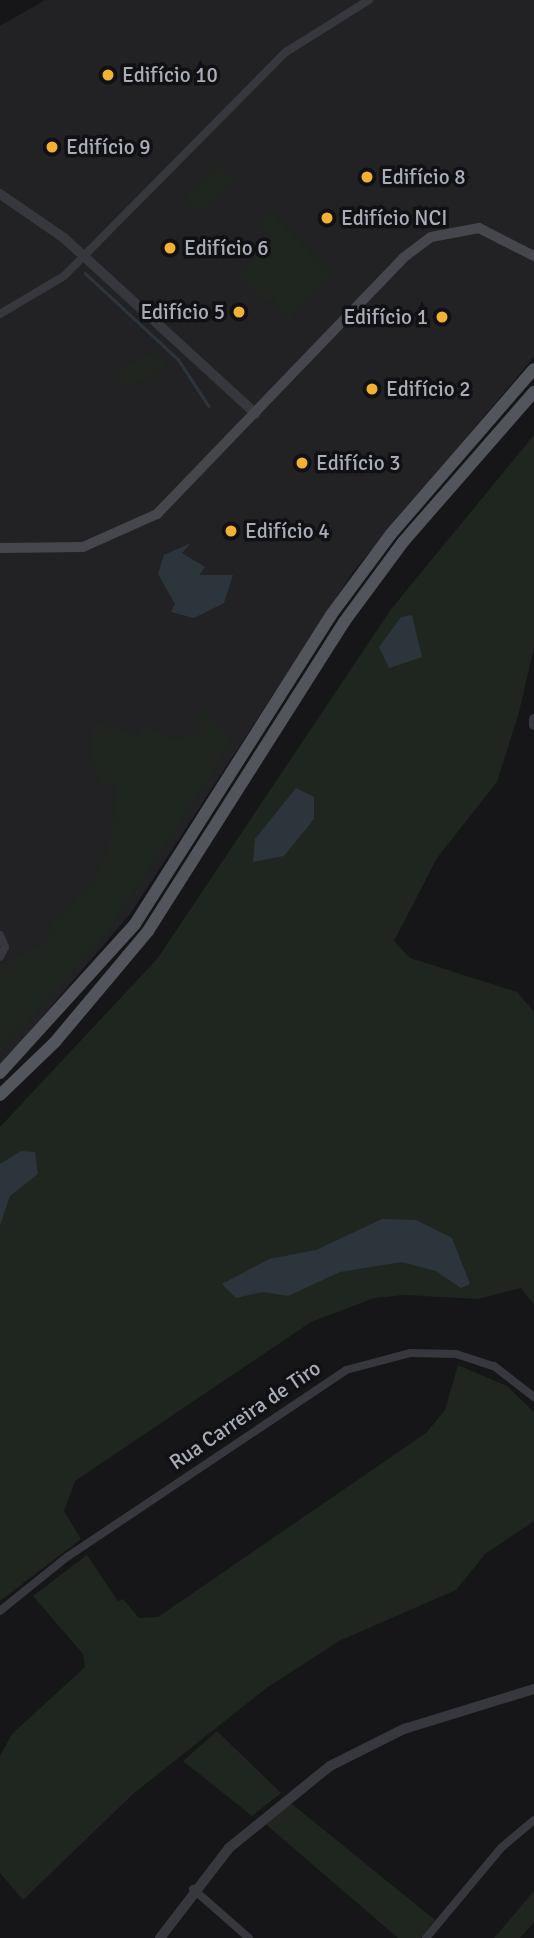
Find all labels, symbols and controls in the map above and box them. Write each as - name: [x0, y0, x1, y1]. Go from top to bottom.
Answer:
- place label: Edifício 10: [122, 62, 218, 88]
- marker: Edifício 10: [100, 67, 116, 83]
- place label: Edifício 9: [66, 134, 151, 160]
- marker: Edifício 9: [44, 139, 60, 155]
- place label: Edifício 8: [381, 164, 466, 190]
- marker: Edifício 8: [359, 169, 375, 185]
- place label: Edifício NCI: [341, 205, 447, 231]
- marker: Edifício NCI: [319, 210, 335, 226]
- place label: Edifício 6: [184, 235, 269, 261]
- marker: Edifício 6: [162, 240, 178, 256]
- place label: Edifício 5: [140, 299, 225, 325]
- marker: Edifício 5: [231, 304, 247, 320]
- place label: Edifício 1: [343, 304, 428, 330]
- marker: Edifício 1: [434, 309, 450, 325]
- place label: Edifício 2: [386, 376, 471, 402]
- marker: Edifício 2: [364, 381, 380, 397]
- place label: Edifício 3: [316, 450, 401, 476]
- marker: Edifício 3: [294, 455, 310, 471]
- place label: Edifício 4: [245, 518, 330, 544]
- marker: Edifício 4: [223, 523, 239, 539]
- street label: Rua Carreira de Tiro: [165, 1355, 325, 1475]

